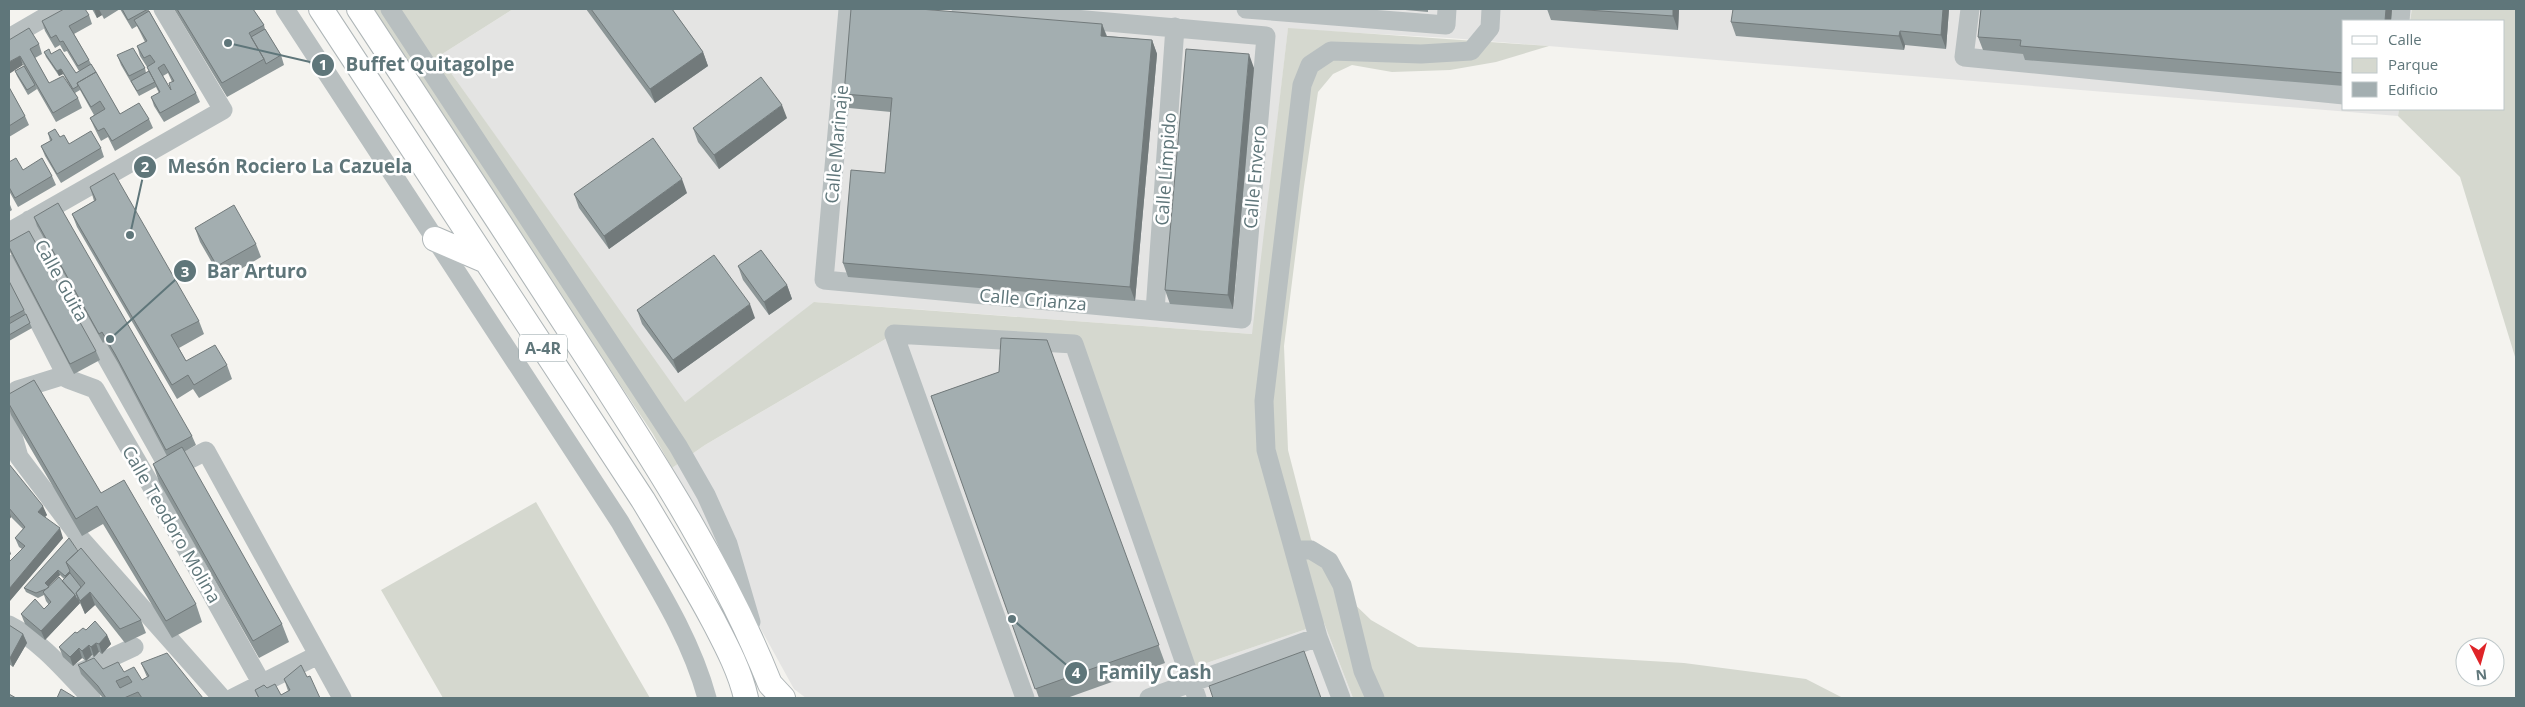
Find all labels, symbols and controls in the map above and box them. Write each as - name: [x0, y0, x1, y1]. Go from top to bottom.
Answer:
- legend: [2342, 20, 2505, 110]
- text: Calle: [2388, 29, 2422, 49]
- callout: Buffet Quitagolpe: [311, 48, 525, 82]
- text: Buffet Quitagolpe: [345, 51, 515, 77]
- text: 1: [319, 54, 327, 74]
- text: Parque: [2388, 54, 2438, 74]
- text: Edificio: [2388, 79, 2438, 99]
- street label: Calle Marinaje: [819, 84, 853, 204]
- street label: Calle Límpido: [1149, 112, 1181, 226]
- street label: Calle Envero: [1238, 124, 1270, 230]
- callout: Mesón Rociero La Cazuela: [132, 150, 423, 184]
- text: Mesón Rociero La Cazuela: [167, 153, 413, 179]
- text: 2: [141, 156, 150, 176]
- street label: Calle Guita: [30, 235, 94, 325]
- callout: Bar Arturo: [172, 254, 318, 288]
- text: Bar Arturo: [207, 258, 307, 284]
- text: 3: [181, 261, 189, 281]
- street label: Calle Crianza: [978, 282, 1088, 316]
- road number: A-4R: [519, 334, 567, 362]
- street label: Calle Teodoro Molina: [117, 441, 227, 607]
- north arrow: [2455, 637, 2505, 687]
- callout: Family Cash: [1063, 656, 1222, 690]
- text: Family Cash: [1098, 659, 1212, 685]
- text: 4: [1072, 662, 1081, 682]
- text: N: [2475, 665, 2488, 685]

